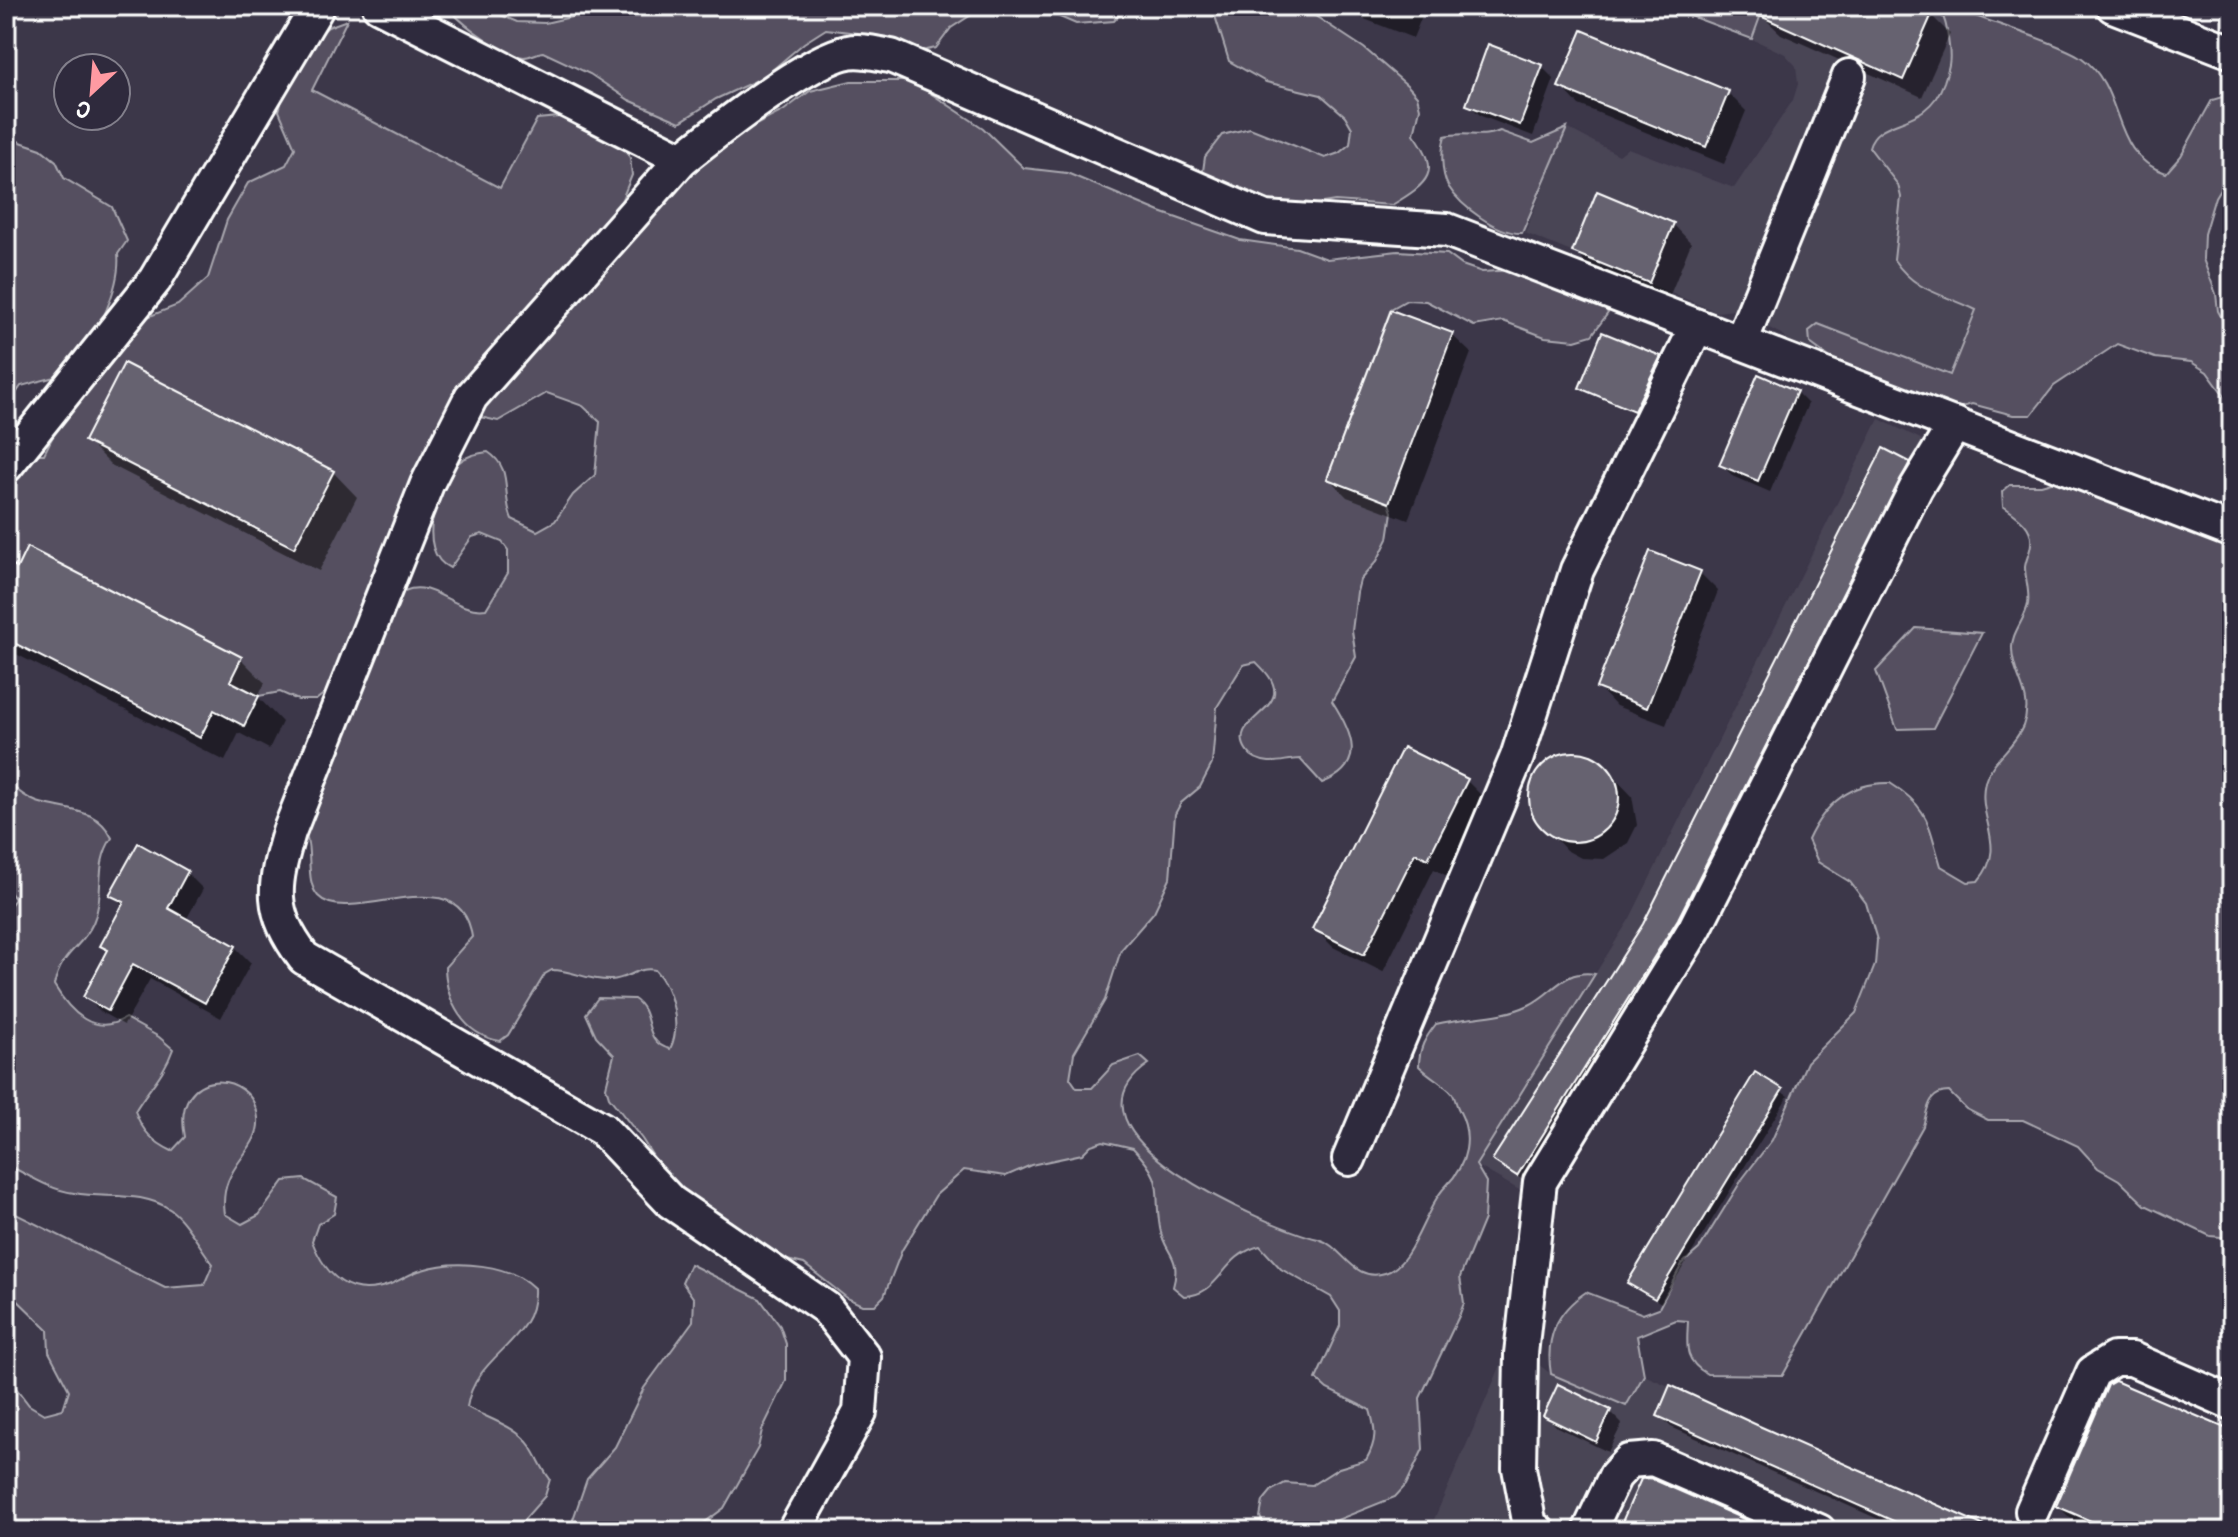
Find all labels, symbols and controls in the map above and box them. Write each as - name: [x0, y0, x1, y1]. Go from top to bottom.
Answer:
- north arrow: [52, 52, 132, 132]
- text: С: [71, 93, 96, 125]

